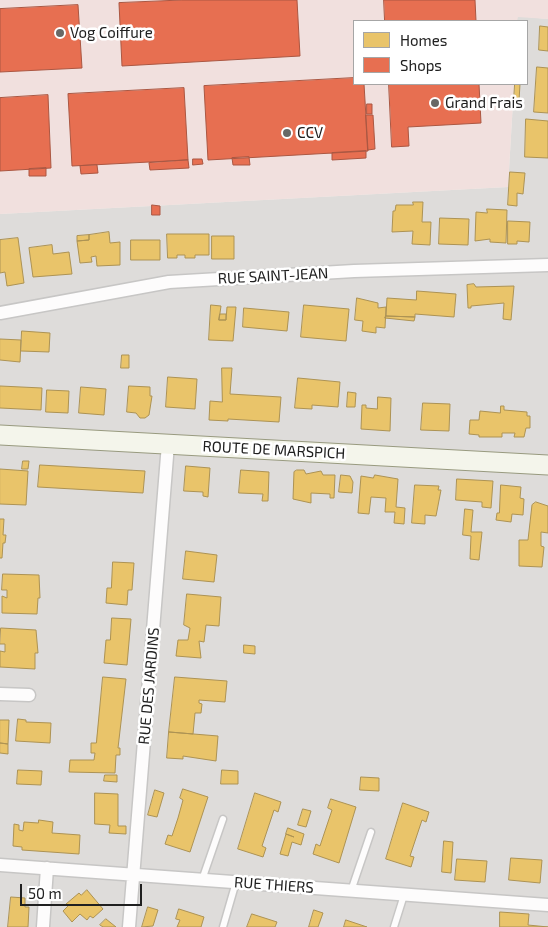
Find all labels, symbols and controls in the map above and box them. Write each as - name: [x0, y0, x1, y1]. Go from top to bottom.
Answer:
- legend: [353, 20, 528, 85]
- place label: Vog Coiffure: [70, 24, 153, 42]
- marker: Vog Coiffure: [54, 27, 66, 39]
- text: Homes: [400, 31, 447, 49]
- text: Shops: [400, 56, 442, 74]
- place label: Grand Frais: [445, 94, 523, 112]
- marker: Grand Frais: [429, 97, 441, 109]
- place label: CCV: [297, 124, 323, 142]
- marker: CCV: [281, 127, 293, 139]
- street label: RUE SAINT-JEAN: [217, 264, 329, 288]
- street label: ROUTE DE MARSPICH: [202, 437, 346, 463]
- street label: RUE DES JARDINS: [135, 627, 163, 745]
- street label: RUE THIERS: [234, 873, 314, 897]
- scale bar: [22, 874, 145, 906]
- text: 50 m: [28, 884, 62, 902]

